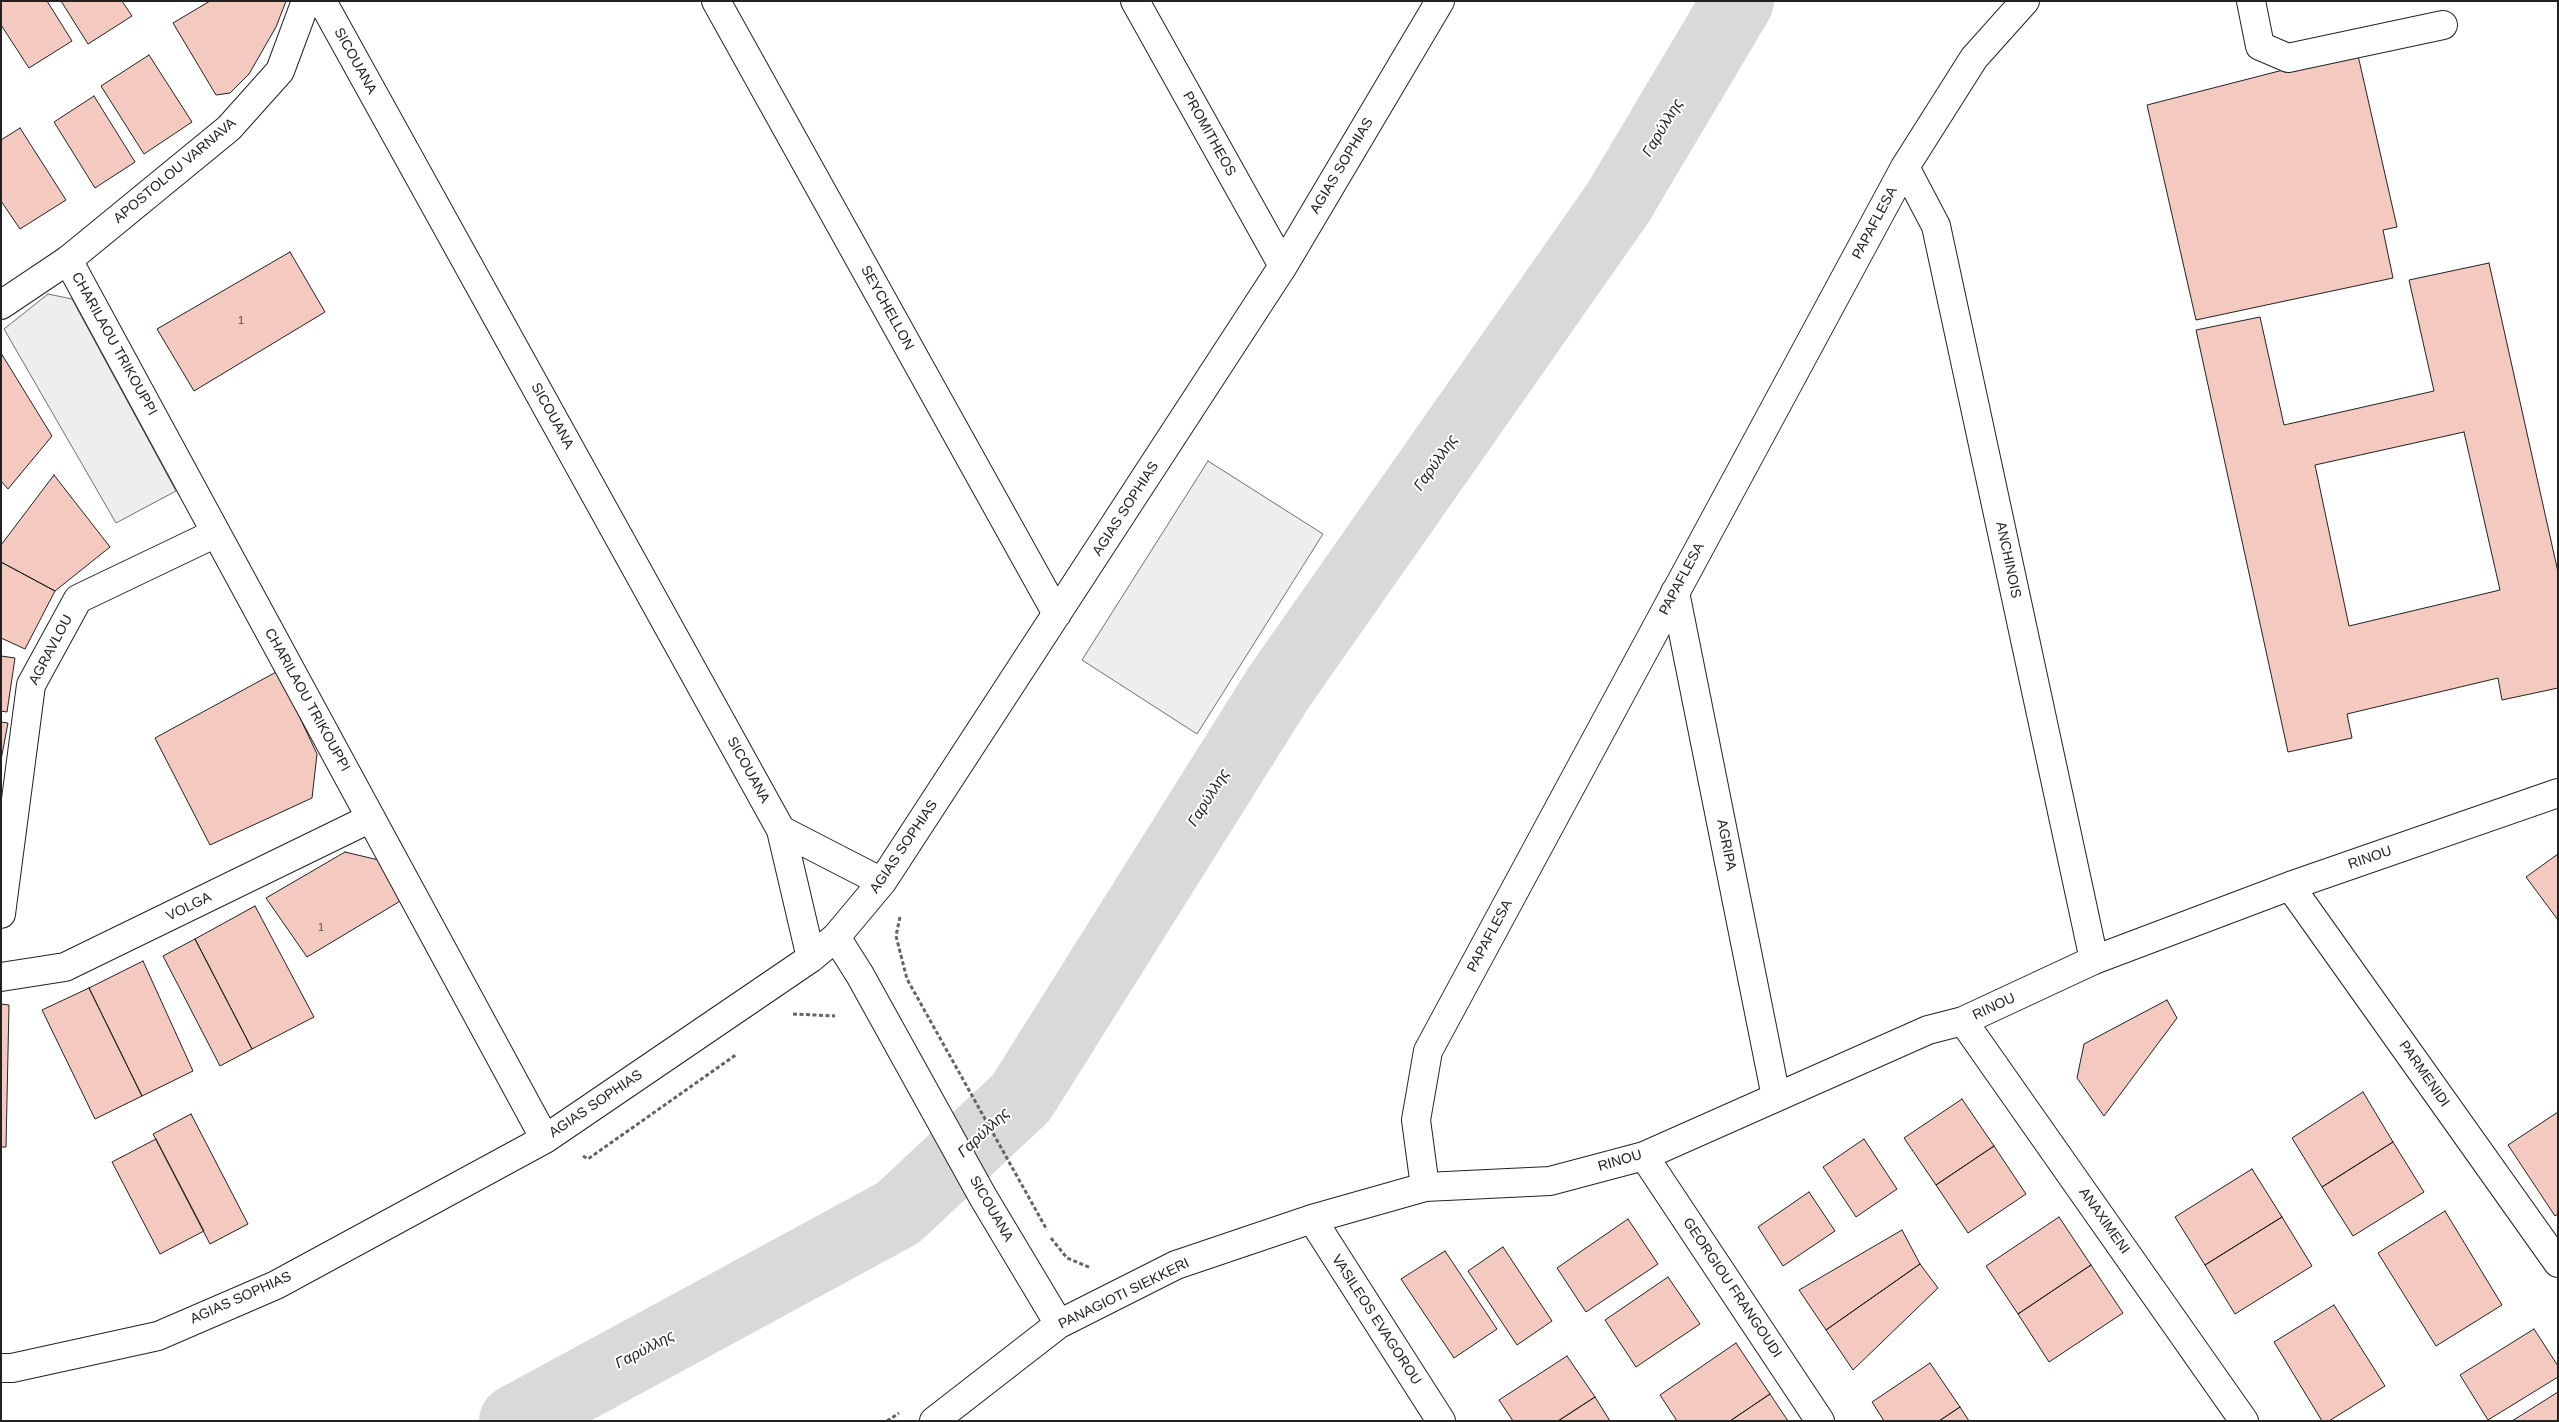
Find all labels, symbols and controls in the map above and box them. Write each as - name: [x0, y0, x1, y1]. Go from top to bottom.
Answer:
- street label: SICOUANA: [330, 25, 380, 97]
- street label: PROMITHEOS: [1179, 89, 1239, 179]
- water label: Γαρύλλης: [1639, 96, 1687, 160]
- street label: APOSTOLOU VARNAVA: [110, 115, 240, 227]
- street label: AGIAS SOPHIAS: [1307, 115, 1377, 217]
- street label: PAPAFLESA: [1849, 184, 1901, 262]
- street label: SEYCHELLON: [857, 263, 917, 353]
- street label: CHARILAOU TRIKOUPPI: [68, 270, 160, 418]
- house number: 1: [238, 314, 244, 328]
- street label: SICOUANA: [527, 380, 577, 452]
- water label: Γαρύλλης: [1410, 431, 1462, 495]
- street label: AGIAS SOPHIAS: [1089, 459, 1163, 559]
- street label: ANCHINOIS: [1992, 520, 2024, 600]
- street label: PAPAFLESA: [1656, 540, 1708, 618]
- street label: AGRAVLOU: [26, 612, 76, 688]
- street label: CHARILAOU TRIKOUPPI: [261, 626, 353, 774]
- street label: SICOUANA: [723, 734, 773, 806]
- water label: Γαρύλλης: [1184, 766, 1234, 830]
- street label: AGIAS SOPHIAS: [867, 797, 941, 897]
- street label: AGRIPA: [1713, 818, 1739, 872]
- street label: RINOU: [2346, 843, 2394, 873]
- street label: VOLGA: [164, 889, 214, 925]
- street label: PAPAFLESA: [1464, 897, 1516, 975]
- house number: 1: [318, 921, 324, 935]
- street label: RINOU: [1970, 990, 2018, 1024]
- street label: PARMENIDI: [2395, 1038, 2453, 1110]
- street label: AGIAS SOPHIAS: [546, 1067, 646, 1141]
- water label: Γαρύλλης: [954, 1104, 1014, 1162]
- street label: RINOU: [1596, 1147, 1644, 1175]
- street label: SICOUANA: [965, 1173, 1017, 1245]
- street label: ANAXIMENI: [2075, 1185, 2133, 1257]
- street label: GEORGIOU FRANGOUDI: [1679, 1215, 1785, 1361]
- street label: VASILEOS EVAGOROU: [1328, 1252, 1424, 1388]
- street label: PANAGIOTI SIEKKERI: [1056, 1255, 1192, 1333]
- street label: AGIAS SOPHIAS: [188, 1268, 294, 1328]
- water label: Γαρύλλης: [612, 1327, 678, 1373]

